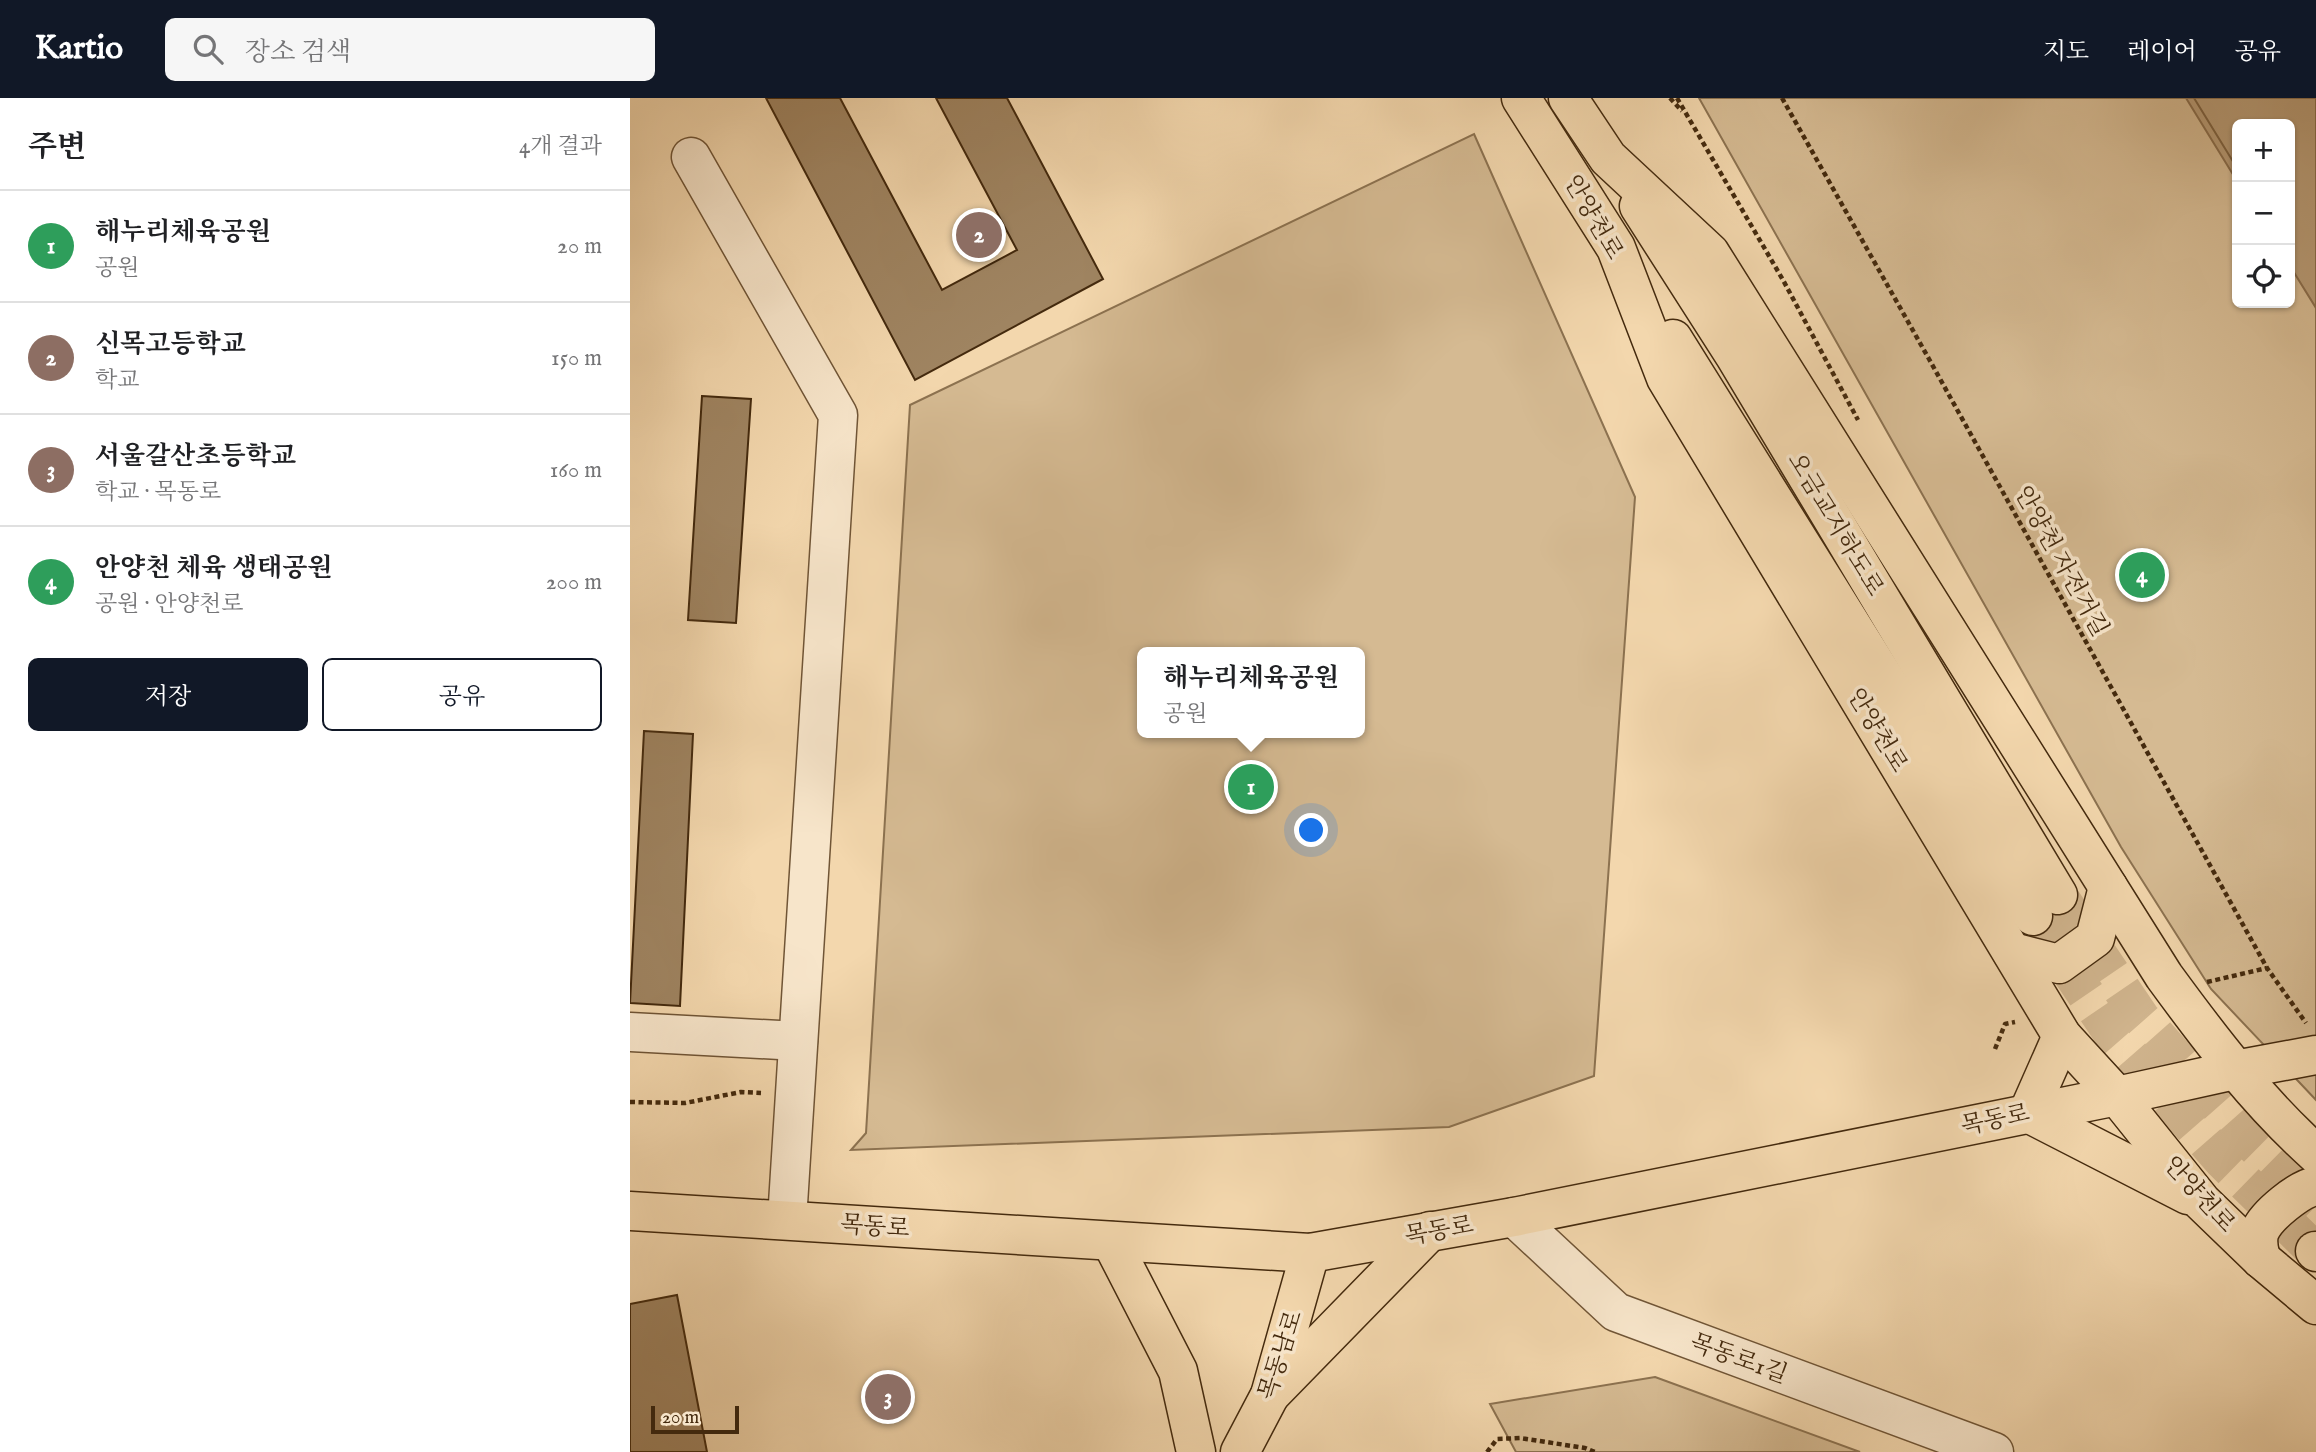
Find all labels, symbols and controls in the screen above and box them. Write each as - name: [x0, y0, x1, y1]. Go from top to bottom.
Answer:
- search box: [165, 18, 655, 81]
- text: Kartio: [35, 28, 123, 70]
- icon: search: [189, 30, 227, 68]
- text: 장소 검색: [245, 36, 351, 69]
- text: 지도: [2043, 37, 2089, 68]
- text: 레이어: [2127, 37, 2197, 68]
- text: 공유: [2235, 37, 2281, 68]
- map controls: [2232, 119, 2295, 308]
- button: +: [2232, 119, 2295, 182]
- text: 주변: [28, 129, 86, 167]
- text: 4개 결과: [519, 132, 602, 161]
- street label: 안양천로: [1556, 170, 1629, 266]
- button: −: [2232, 182, 2295, 245]
- pin: 2: [956, 209, 1002, 261]
- text: 해누리체육공원: [95, 216, 271, 249]
- text: 1: [47, 232, 55, 261]
- text: 20 m: [557, 232, 602, 261]
- button: locate: [2232, 245, 2295, 308]
- text: 공원: [95, 254, 139, 283]
- text: 신목고등학교: [95, 328, 246, 361]
- text: 2: [46, 344, 56, 373]
- text: 150 m: [551, 344, 602, 373]
- text: 학교: [95, 366, 139, 395]
- text: 서울갈산초등학교: [95, 440, 296, 473]
- street label: 오금교지하도로: [1780, 447, 1890, 602]
- text: 3: [47, 456, 55, 485]
- text: 160 m: [550, 456, 602, 485]
- text: 학교 · 목동로: [95, 478, 221, 507]
- street label: 안양천 자전거길: [2007, 481, 2115, 643]
- pin: 4: [2119, 549, 2165, 601]
- text: 안양천 체육 생태공원: [95, 552, 332, 585]
- text: 4: [45, 568, 57, 597]
- text: 200 m: [546, 568, 602, 597]
- text: 공원 · 안양천로: [95, 590, 243, 619]
- popup: [1137, 647, 1365, 738]
- button: 저장: [28, 658, 308, 731]
- button: 공유: [322, 658, 602, 731]
- text: 해누리체육공원: [1163, 662, 1339, 695]
- street label: 안양천로: [1840, 683, 1914, 779]
- text: 공원: [1163, 700, 1208, 729]
- pin: 1: [1228, 761, 1274, 813]
- your location: [1294, 813, 1328, 847]
- street label: 목동로: [1958, 1098, 2033, 1143]
- street label: 안양천로: [2156, 1150, 2241, 1240]
- street label: 목동로: [839, 1210, 911, 1245]
- street label: 목동로: [1402, 1210, 1476, 1253]
- street label: 목동남로: [1252, 1307, 1310, 1404]
- street label: 목동로1길: [1685, 1327, 1792, 1391]
- pin: 3: [865, 1371, 911, 1423]
- scale bar: [651, 1403, 738, 1435]
- text: 20 m: [662, 1406, 699, 1430]

